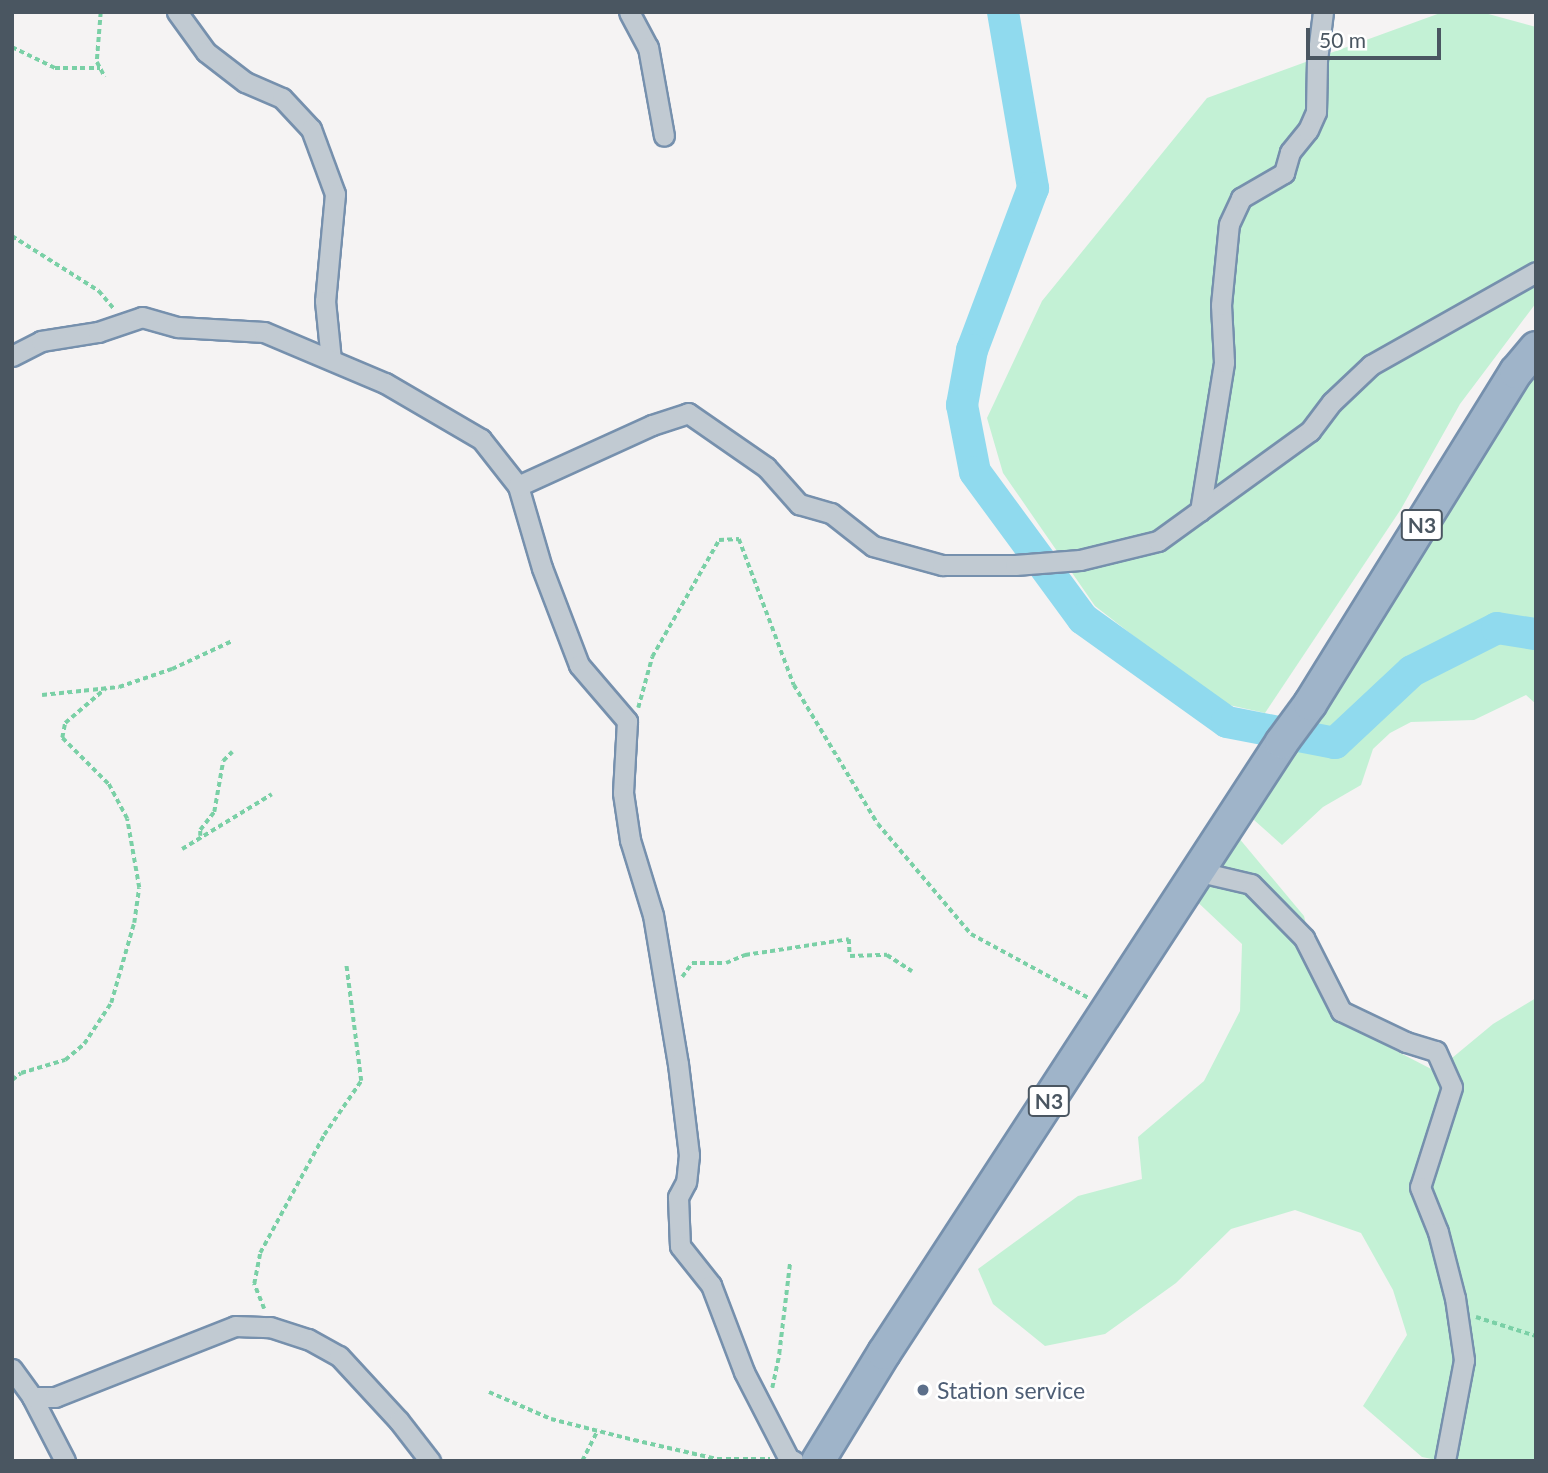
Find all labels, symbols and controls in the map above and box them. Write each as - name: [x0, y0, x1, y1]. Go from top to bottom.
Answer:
- scale bar: [1310, 14, 1445, 58]
- text: 50 m: [1319, 27, 1366, 52]
- road number: N3: [1399, 508, 1445, 542]
- road number: N3: [1026, 1084, 1072, 1118]
- place label: Station service: [937, 1376, 1085, 1404]
- marker: Station service: [915, 1382, 931, 1398]

